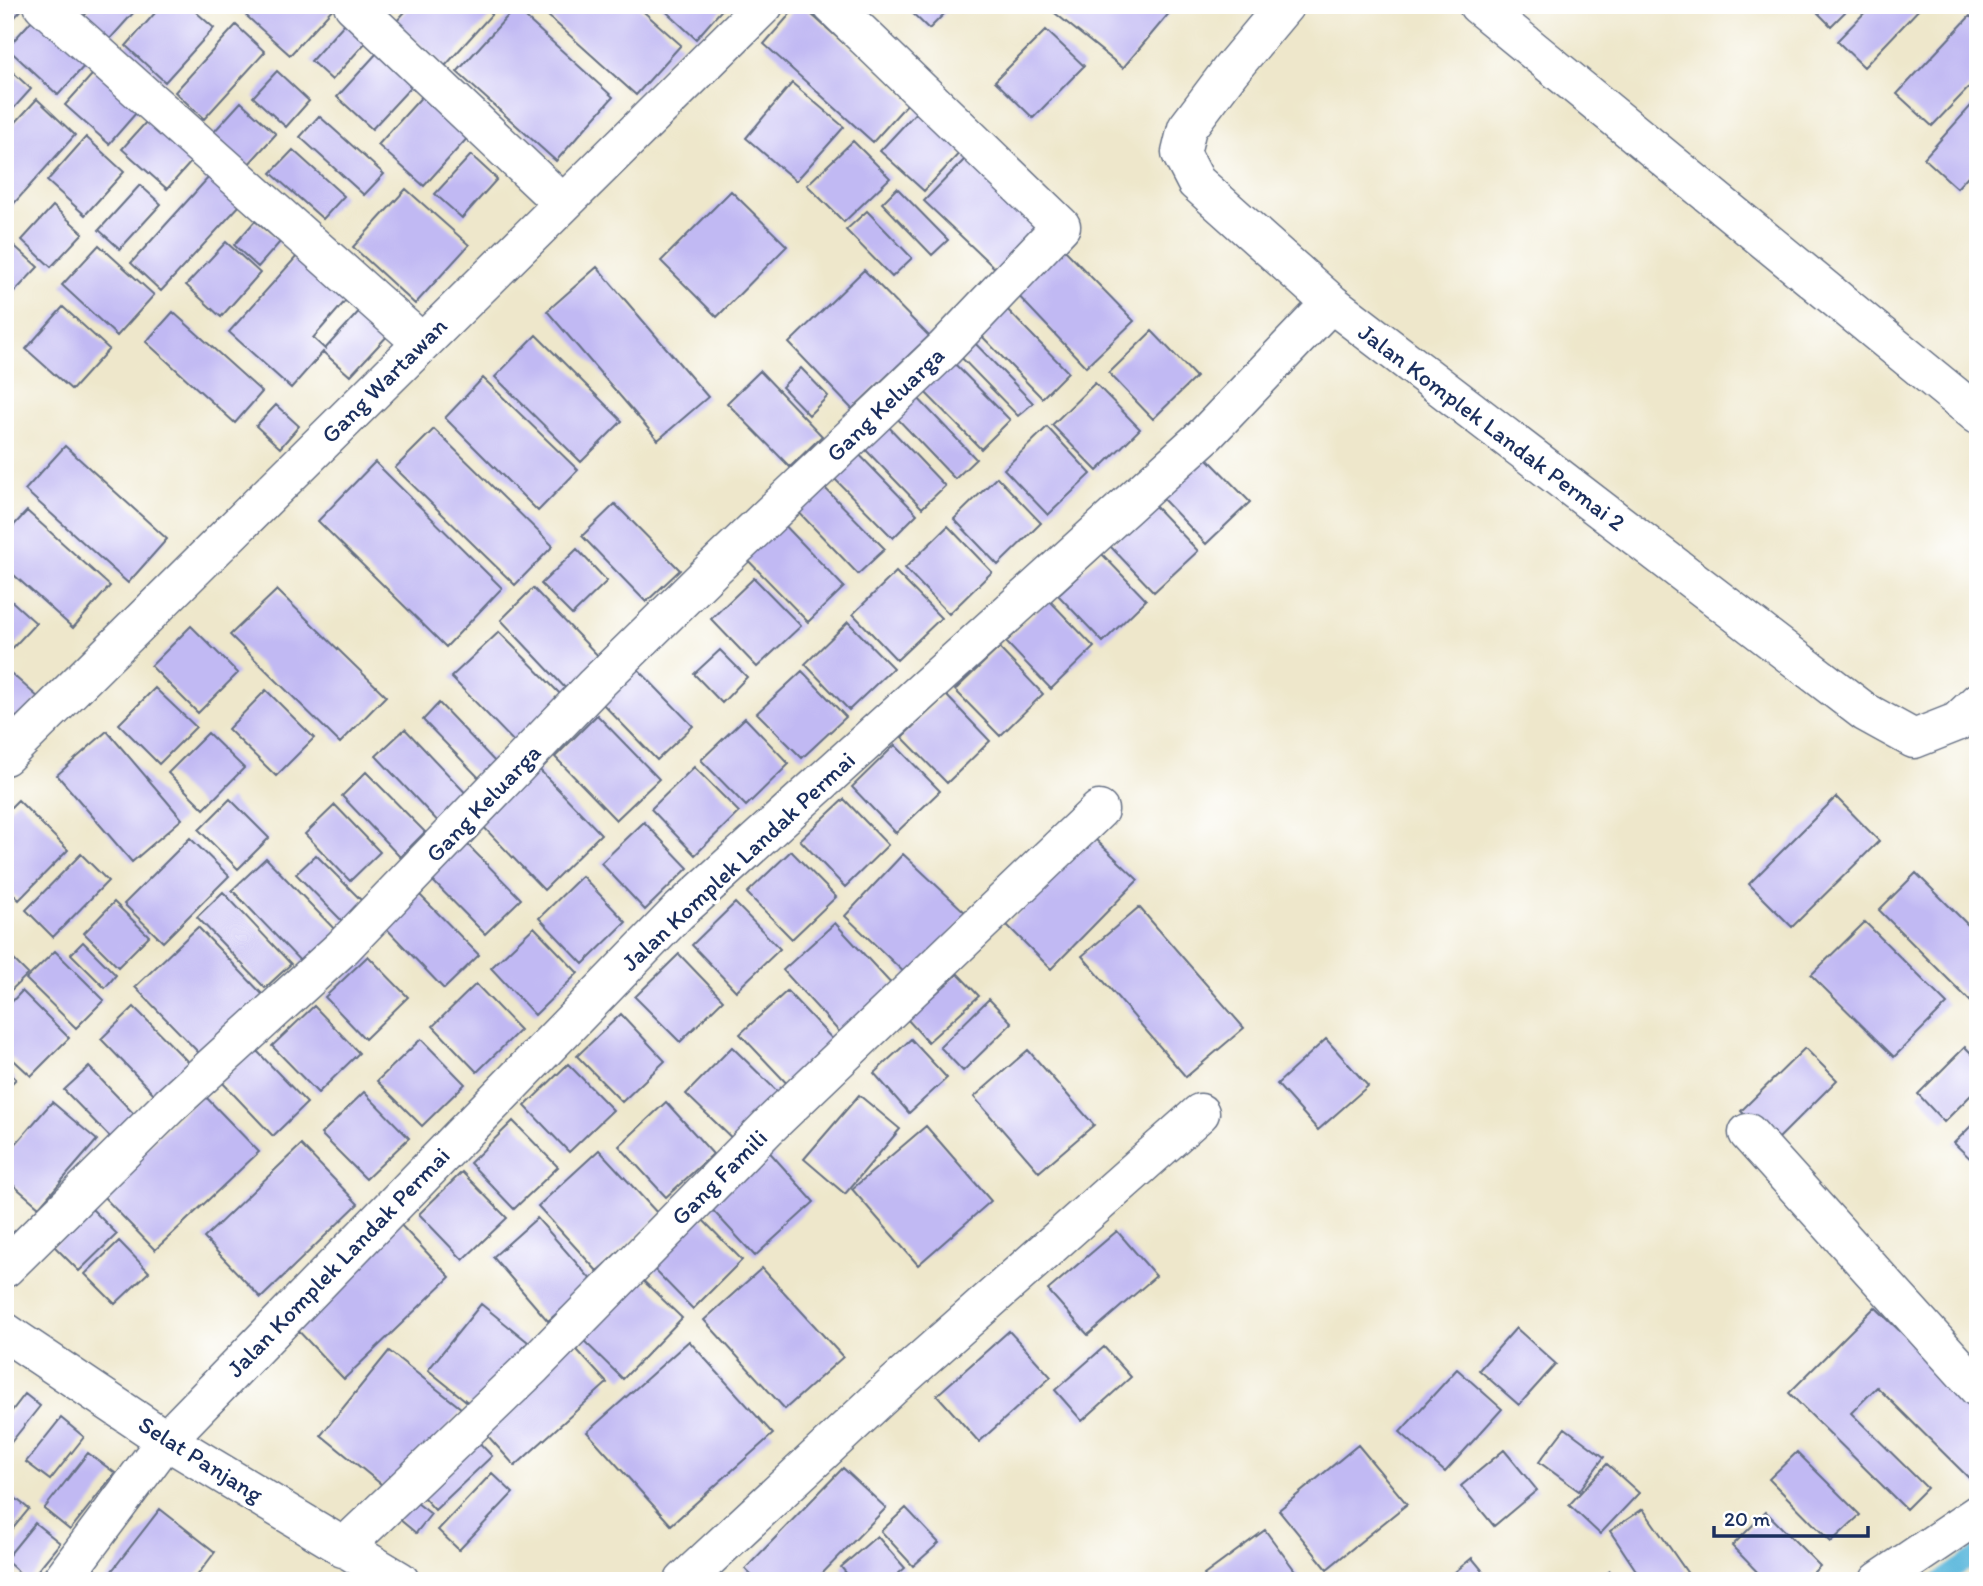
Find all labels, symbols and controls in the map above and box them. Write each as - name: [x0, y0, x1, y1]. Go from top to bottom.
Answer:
- street label: Gang Wartawan: [315, 311, 453, 449]
- street label: Jalan Komplek Landak Permai 2: [1353, 317, 1631, 537]
- street label: Gang Keluarga: [820, 340, 950, 468]
- street label: Gang Keluarga: [419, 738, 547, 868]
- street label: Jalan Komplek Landak Permai: [615, 745, 861, 977]
- street label: Gang Famili: [665, 1123, 773, 1231]
- street label: Jalan Komplek Landak Permai: [220, 1141, 456, 1383]
- street label: Selat Panjang: [133, 1409, 269, 1509]
- scale bar: [1714, 1495, 1868, 1539]
- text: 20 m: [1724, 1506, 1771, 1531]

